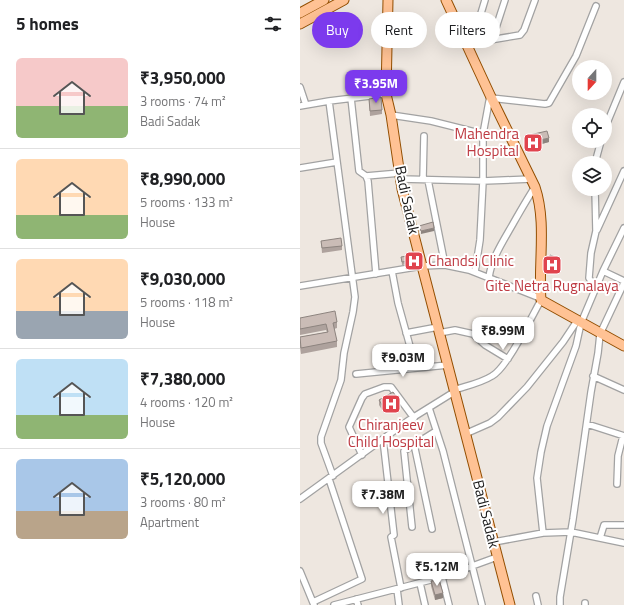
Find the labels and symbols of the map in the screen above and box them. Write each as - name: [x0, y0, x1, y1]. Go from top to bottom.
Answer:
- north arrow: [572, 60, 612, 100]
- pin: ₹3.95M: [343, 70, 409, 104]
- place label: Mahendra Hospital: [455, 122, 519, 162]
- hospital icon: Mahendra Hospital: [522, 132, 544, 154]
- street label: Badi Sadak: [389, 163, 426, 236]
- place label: Chandsi Clinic: [428, 249, 514, 272]
- hospital icon: Chandsi Clinic: [403, 250, 425, 272]
- hospital icon: Gite Netra Rugnalaya: [541, 254, 563, 276]
- place label: Gite Netra Rugnalaya: [485, 274, 619, 297]
- pin: ₹8.99M: [470, 317, 536, 351]
- pin: ₹9.03M: [370, 344, 436, 378]
- hospital icon: Chiranjeev Child Hospital: [380, 393, 402, 415]
- place label: Chiranjeev Child Hospital: [348, 413, 434, 453]
- street label: Badi Sadak: [467, 477, 506, 550]
- pin: ₹7.38M: [350, 481, 416, 515]
- pin: ₹5.12M: [404, 553, 470, 587]

